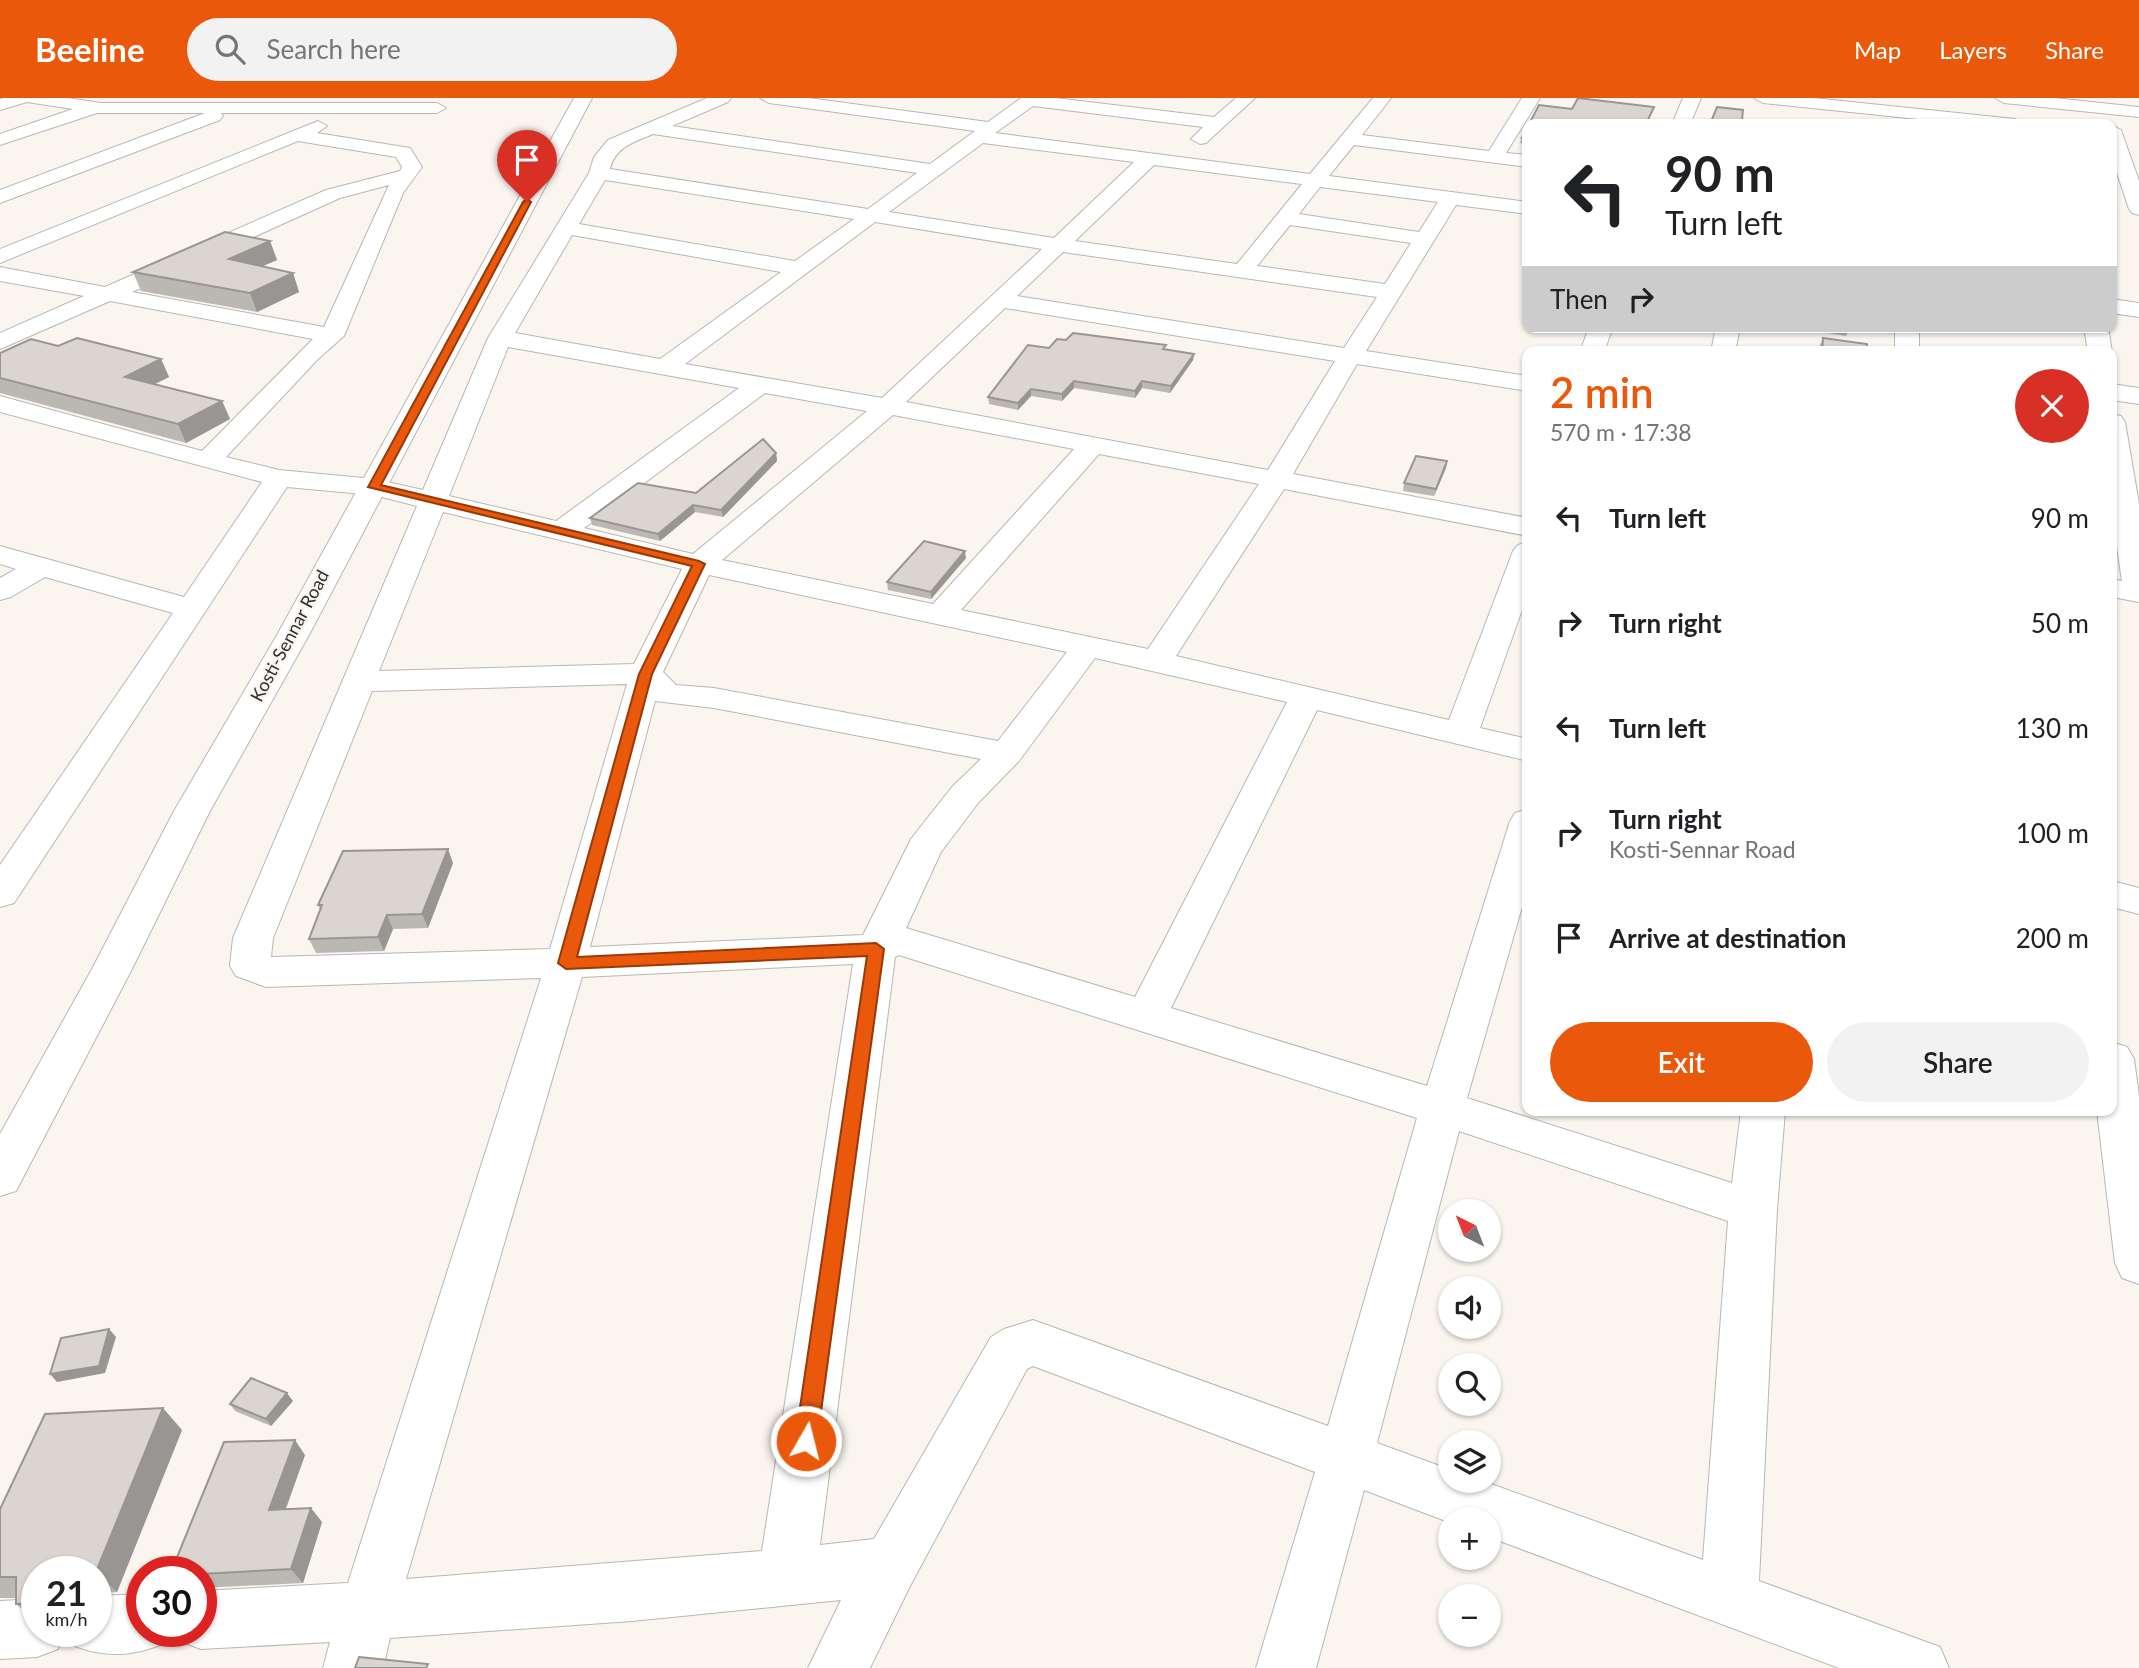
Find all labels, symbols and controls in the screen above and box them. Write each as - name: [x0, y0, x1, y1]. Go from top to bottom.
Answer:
- search box: [187, 18, 677, 81]
- text: Beeline: [35, 29, 145, 69]
- icon: search: [211, 30, 249, 68]
- text: Search here: [267, 33, 401, 65]
- text: Map: [1854, 35, 1901, 64]
- text: Layers: [1939, 35, 2007, 64]
- text: Share: [2045, 35, 2104, 64]
- pin: [497, 130, 557, 202]
- icon: arrive: [508, 141, 546, 179]
- text: 90 m: [1665, 144, 1775, 202]
- icon: left: [1550, 147, 1641, 238]
- text: Turn left: [1665, 203, 1782, 242]
- icon: right: [1622, 280, 1660, 318]
- text: Then: [1550, 283, 1608, 315]
- text: 2 min: [1550, 367, 1654, 417]
- button: close: [2015, 369, 2089, 443]
- text: 570 m · 17:38: [1550, 418, 1692, 446]
- icon: left: [1550, 499, 1588, 537]
- text: Turn left: [1609, 502, 1706, 534]
- text: 90 m: [2031, 502, 2089, 534]
- street label: Kosti-Sennar Road: [245, 566, 333, 705]
- icon: right: [1550, 604, 1588, 642]
- text: Turn right: [1609, 607, 1722, 639]
- text: 50 m: [2031, 607, 2089, 639]
- icon: left: [1550, 709, 1588, 747]
- text: Turn left: [1609, 712, 1706, 744]
- text: 130 m: [2016, 712, 2089, 744]
- text: Turn right: [1609, 803, 1722, 835]
- icon: right: [1550, 814, 1588, 852]
- text: 100 m: [2016, 817, 2089, 849]
- text: Kosti-Sennar Road: [1609, 835, 1796, 863]
- icon: arrive: [1550, 919, 1588, 957]
- text: Arrive at destination: [1609, 922, 1846, 954]
- text: 200 m: [2016, 922, 2089, 954]
- button: Exit: [1550, 1022, 1813, 1102]
- button: Share: [1827, 1022, 2089, 1102]
- north arrow: [1438, 1199, 1502, 1262]
- map controls: [1438, 1199, 1501, 1647]
- button: sound: [1438, 1276, 1501, 1339]
- button: search: [1438, 1353, 1501, 1416]
- position arrow: [769, 1404, 843, 1478]
- button: layers: [1438, 1430, 1501, 1493]
- button: +: [1438, 1507, 1501, 1570]
- speed limit sign: 30: [126, 1556, 217, 1647]
- text: 21: [46, 1571, 87, 1613]
- button: −: [1438, 1584, 1501, 1647]
- text: km/h: [45, 1608, 88, 1630]

